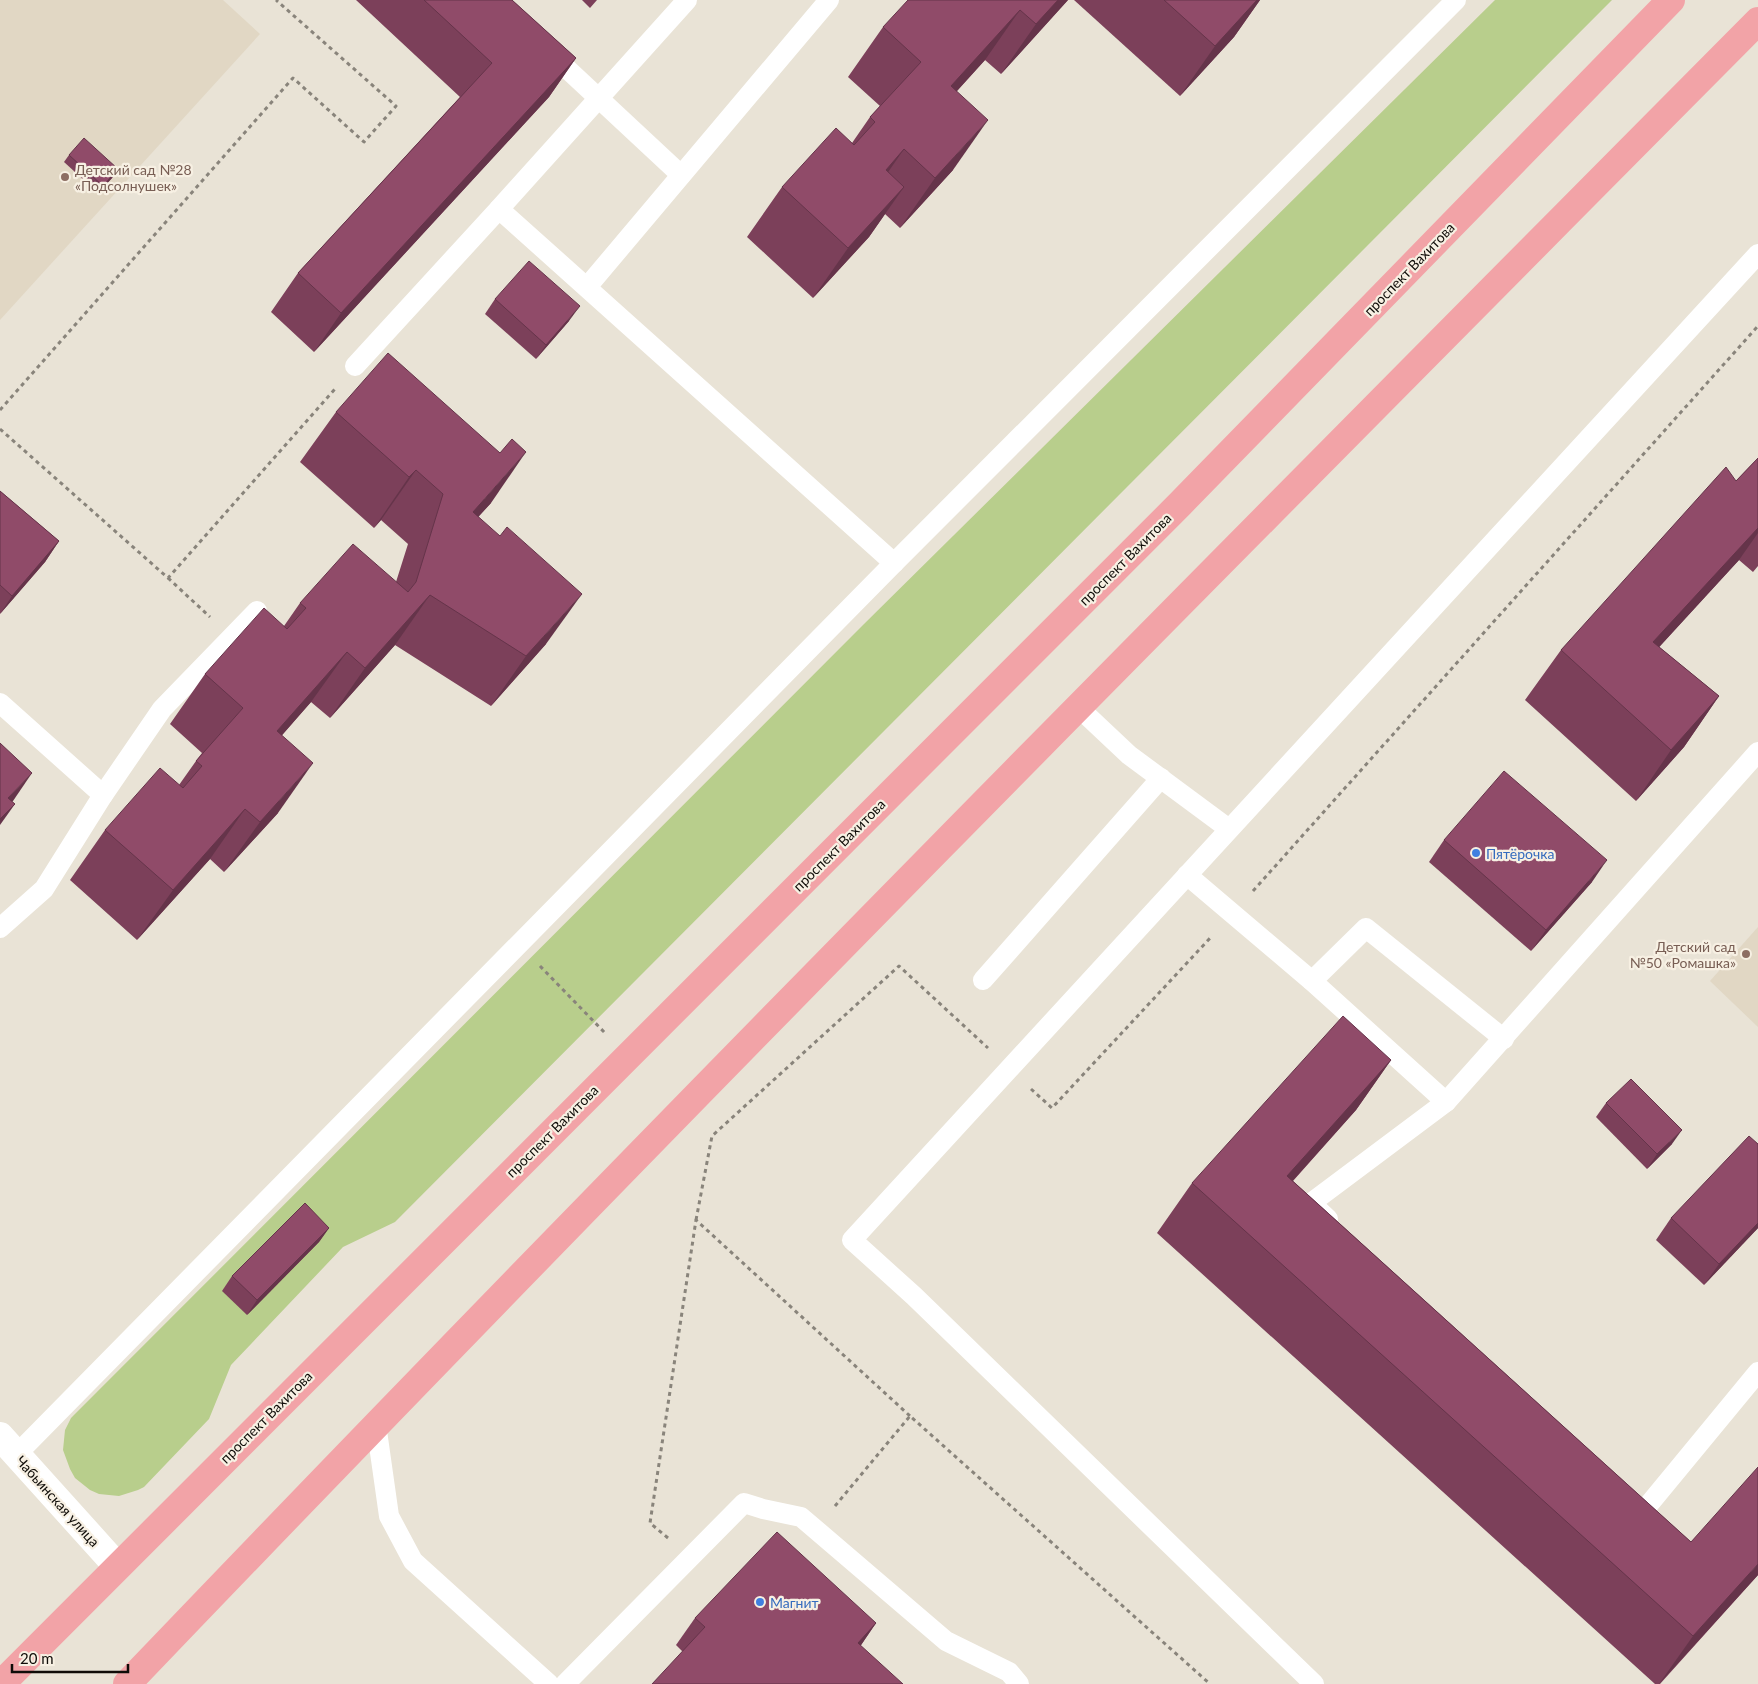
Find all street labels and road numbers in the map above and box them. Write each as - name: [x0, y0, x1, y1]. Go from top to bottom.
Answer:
- street label: проспект Вахитова: [1360, 219, 1458, 319]
- street label: проспект Вахитова: [1075, 509, 1175, 609]
- street label: проспект Вахитова: [789, 795, 889, 895]
- street label: проспект Вахитова: [502, 1081, 602, 1181]
- street label: проспект Вахитова: [216, 1367, 316, 1467]
- street label: Чабьинская улица: [13, 1452, 103, 1550]

